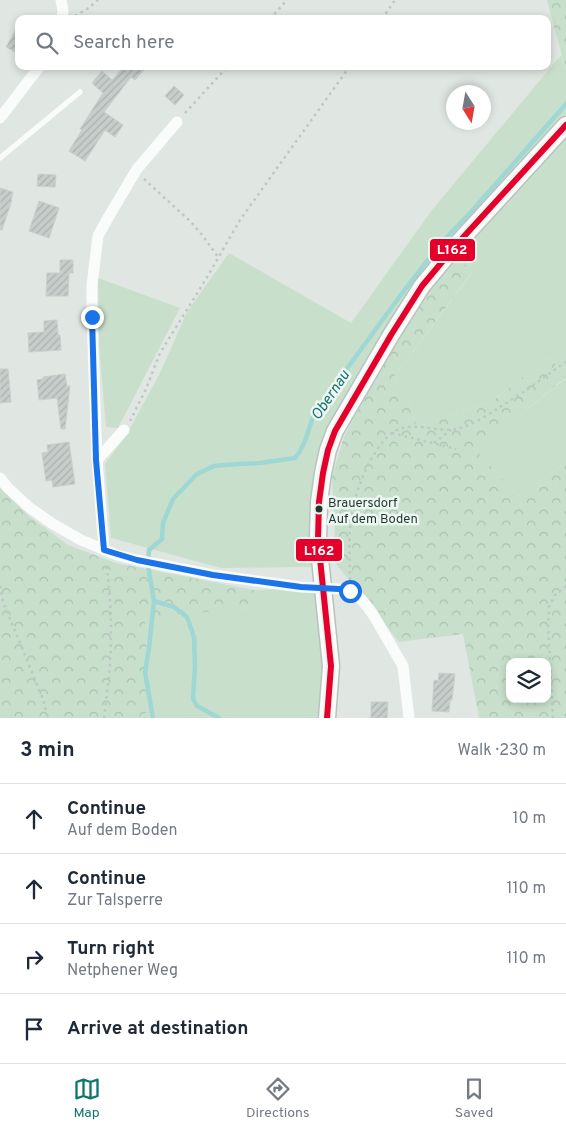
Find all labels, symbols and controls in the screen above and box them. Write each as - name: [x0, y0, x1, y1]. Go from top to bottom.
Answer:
- search box: [15, 15, 551, 70]
- icon: search: [33, 29, 61, 57]
- text: Search here: [73, 31, 175, 55]
- north arrow: [446, 85, 491, 130]
- line badge: L162: [429, 238, 476, 262]
- text: L162: [437, 242, 467, 259]
- route end: [81, 306, 104, 329]
- water label: Obernau: [308, 367, 355, 424]
- place label: Brauersdorf Auf dem Boden: [328, 496, 418, 528]
- marker: Brauersdorf Auf dem Boden: [314, 504, 324, 514]
- line badge: L162: [295, 538, 343, 562]
- text: L162: [304, 543, 334, 560]
- route start: [339, 580, 362, 603]
- map controls: [506, 658, 551, 703]
- button: layers: [506, 658, 551, 703]
- text: 3 min: [20, 737, 75, 764]
- text: Walk · 230 m: [457, 741, 546, 761]
- text: Continue: [67, 797, 146, 821]
- icon: ahead: [20, 805, 48, 833]
- text: 10 m: [512, 809, 546, 829]
- text: Auf dem Boden: [67, 821, 178, 841]
- text: Continue: [67, 867, 146, 891]
- icon: ahead: [20, 875, 48, 903]
- text: 110 m: [506, 879, 546, 899]
- text: Zur Talsperre: [67, 891, 163, 911]
- text: Turn right: [67, 937, 155, 961]
- icon: right: [20, 945, 48, 973]
- text: 110 m: [506, 949, 546, 969]
- text: Netphener Weg: [67, 961, 178, 981]
- icon: arrive: [20, 1015, 48, 1043]
- text: Arrive at destination: [67, 1017, 248, 1041]
- tab: Map: [73, 1075, 101, 1122]
- tab: Directions: [246, 1075, 310, 1122]
- tab: Saved: [455, 1075, 493, 1122]

